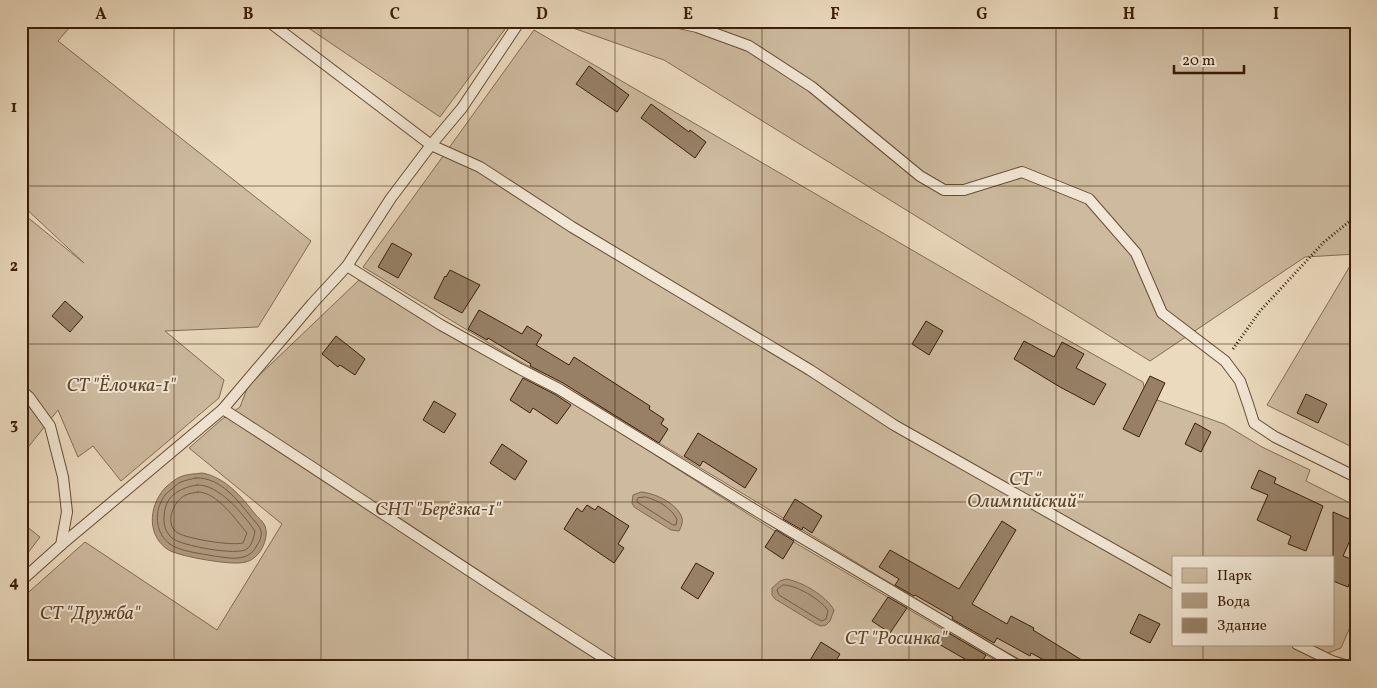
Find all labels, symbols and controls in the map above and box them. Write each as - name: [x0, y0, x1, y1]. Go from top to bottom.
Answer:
- text: A: [95, 4, 107, 26]
- text: B: [243, 4, 254, 26]
- text: C: [390, 4, 400, 26]
- text: D: [536, 4, 548, 26]
- text: E: [683, 4, 693, 26]
- text: F: [830, 4, 840, 26]
- text: G: [976, 4, 988, 26]
- text: H: [1123, 4, 1135, 26]
- text: I: [1273, 4, 1279, 26]
- scale bar: [1174, 42, 1244, 74]
- text: 20 m: [1182, 51, 1215, 72]
- text: 1: [11, 97, 17, 119]
- text: 2: [10, 256, 18, 278]
- park label: СТ "Ёлочка-1": [66, 373, 176, 399]
- text: 3: [10, 414, 18, 436]
- park label: СТ " Олимпийский": [967, 467, 1084, 515]
- park label: СНТ "Берёзка-1": [375, 497, 502, 523]
- legend: [1172, 556, 1334, 646]
- text: Парк: [1217, 566, 1252, 587]
- text: 4: [9, 572, 19, 594]
- text: Вода: [1217, 592, 1250, 613]
- park label: СТ "Дружба": [40, 601, 141, 627]
- text: Здание: [1217, 616, 1267, 637]
- park label: СТ "Росинка": [845, 626, 948, 652]

